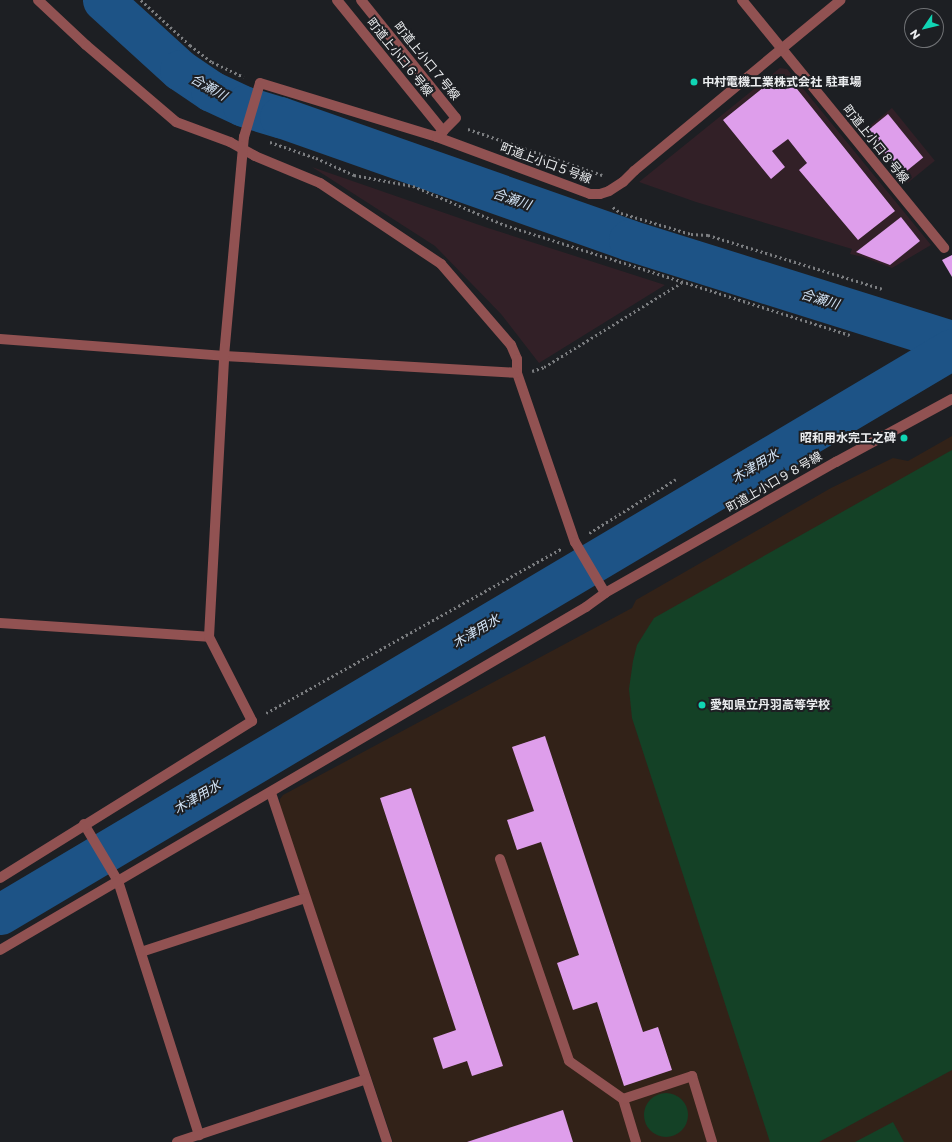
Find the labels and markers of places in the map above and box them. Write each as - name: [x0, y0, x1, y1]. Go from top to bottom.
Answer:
- place label: 中村電機工業株式会社 駐車場: [702, 75, 861, 89]
- marker: 中村電機工業株式会社 駐車場: [689, 77, 699, 87]
- place label: 昭和用水完工之碑: [800, 431, 896, 445]
- marker: 昭和用水完工之碑: [899, 433, 909, 443]
- place label: 愛知県立丹羽高等学校: [710, 698, 830, 712]
- marker: 愛知県立丹羽高等学校: [697, 700, 707, 710]

